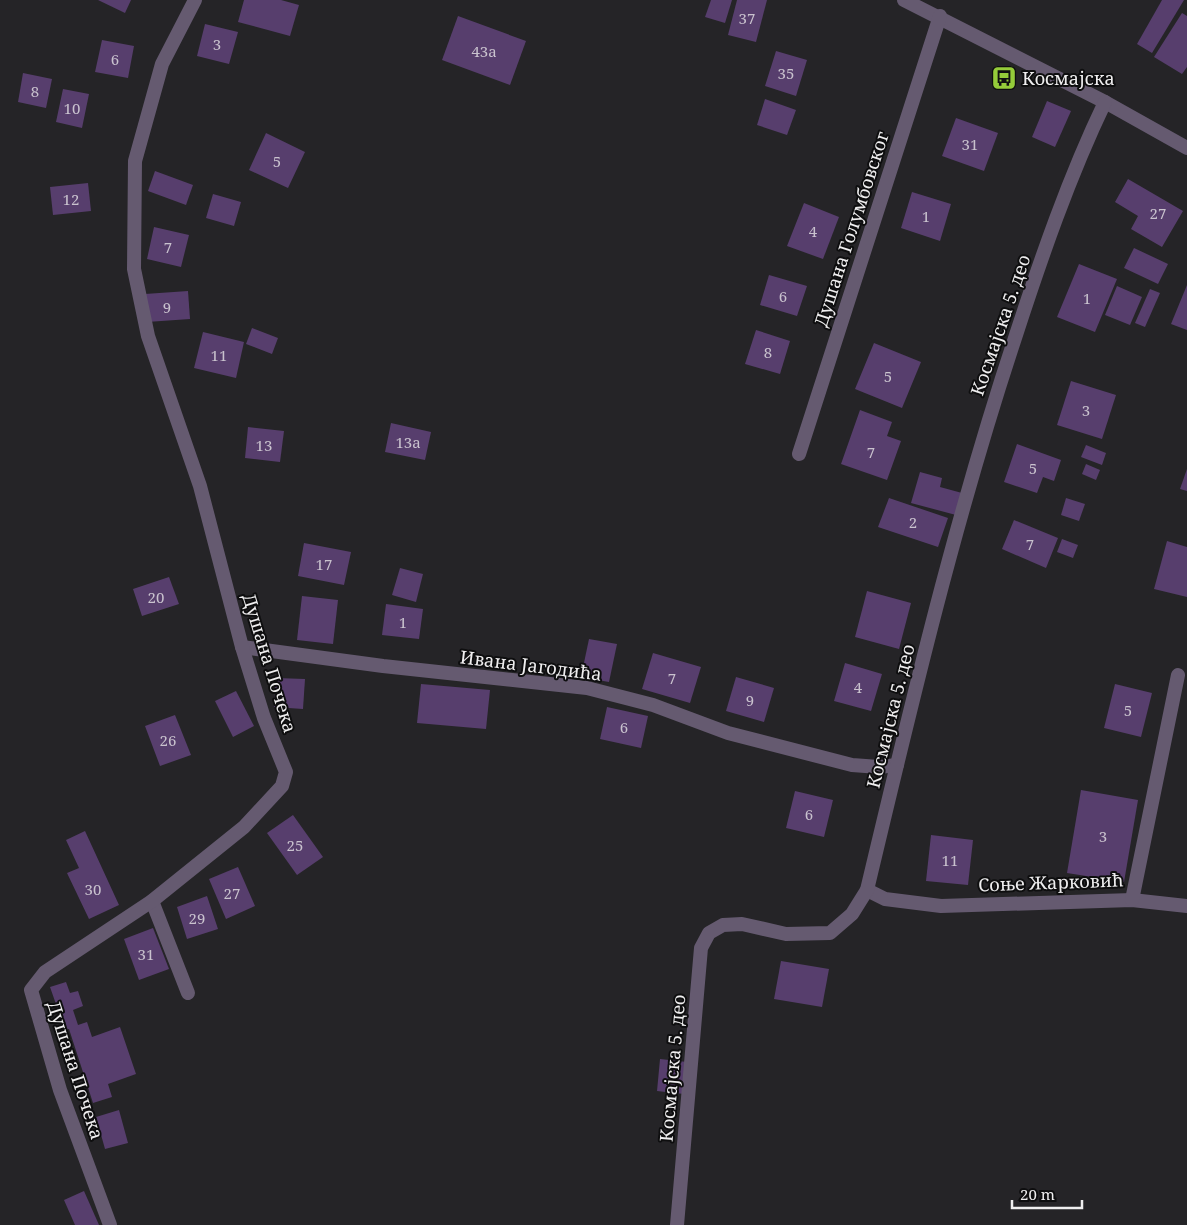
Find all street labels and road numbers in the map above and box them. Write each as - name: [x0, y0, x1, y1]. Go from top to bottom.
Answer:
- street label: Душана Голумбовског: [808, 128, 894, 330]
- street label: Космајска 5. део: [965, 251, 1035, 399]
- street label: Душана Почека: [237, 590, 303, 736]
- street label: Космајска 5. део: [860, 641, 920, 791]
- street label: Ивана Јагодића: [459, 644, 603, 686]
- street label: Соње Жарковић: [978, 867, 1124, 897]
- street label: Космајска 5. део: [654, 993, 690, 1143]
- street label: Душана Почека: [42, 998, 110, 1142]

